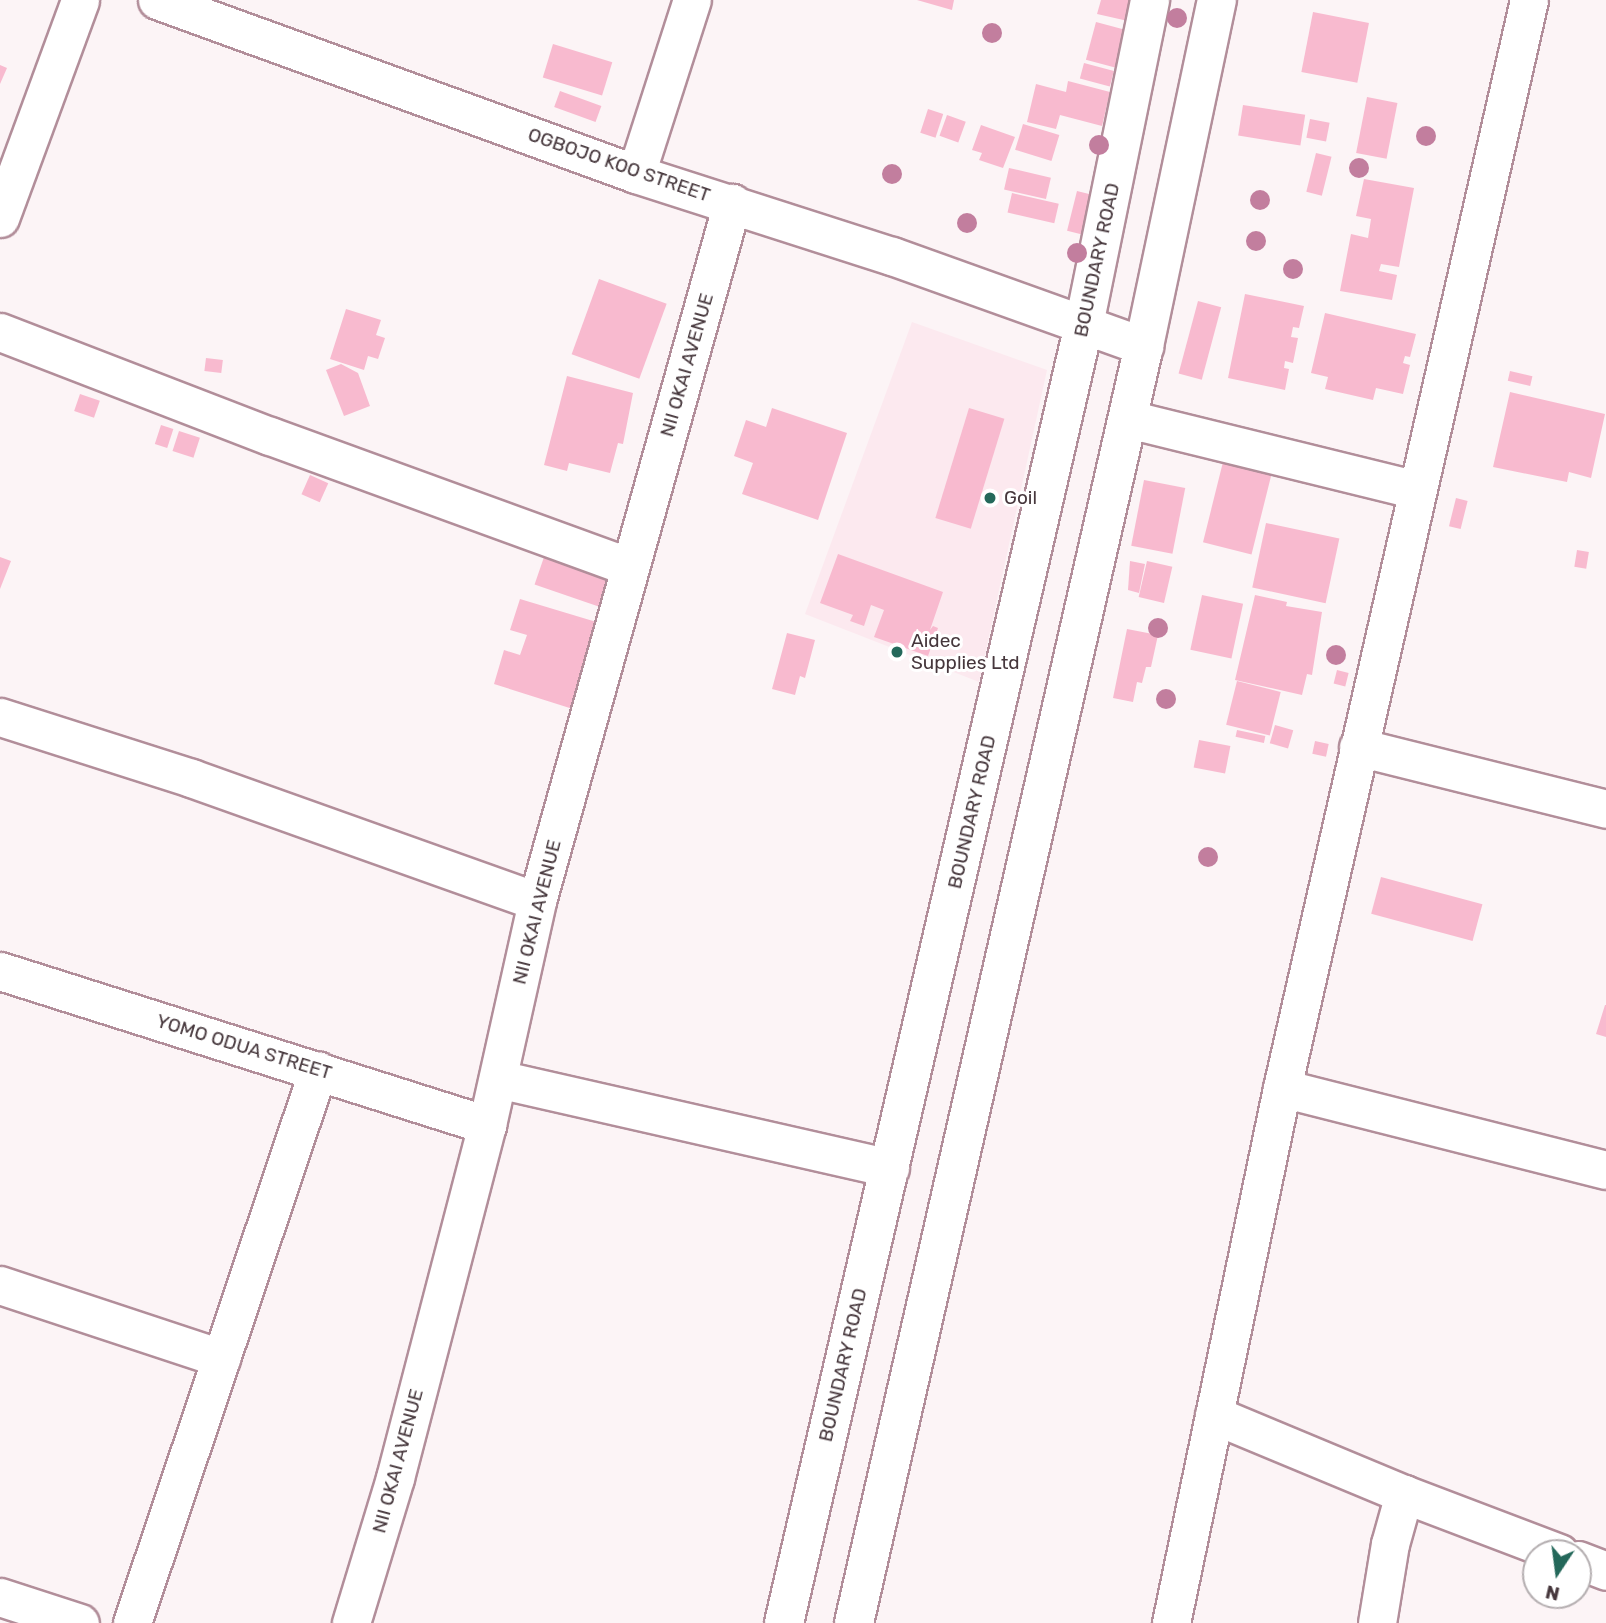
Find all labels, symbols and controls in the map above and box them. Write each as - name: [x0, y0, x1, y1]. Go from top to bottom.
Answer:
- street label: OGBOJO KOO STREET: [525, 123, 713, 207]
- street label: BOUNDARY ROAD: [1069, 181, 1125, 339]
- street label: NII OKAI AVENUE: [656, 290, 718, 440]
- place label: Goil: [1004, 487, 1037, 509]
- marker: Goil: [982, 490, 998, 506]
- place label: Aidec Supplies Ltd: [911, 630, 1020, 674]
- marker: Aidec Supplies Ltd: [889, 644, 905, 660]
- street label: BOUNDARY ROAD: [943, 733, 1001, 891]
- street label: NII OKAI AVENUE: [508, 837, 566, 987]
- street label: YOMO ODUA STREET: [153, 1009, 335, 1085]
- street label: BOUNDARY ROAD: [814, 1286, 872, 1444]
- street label: NII OKAI AVENUE: [368, 1386, 428, 1536]
- north arrow: [1522, 1539, 1592, 1609]
- text: N: [1543, 1580, 1562, 1606]

